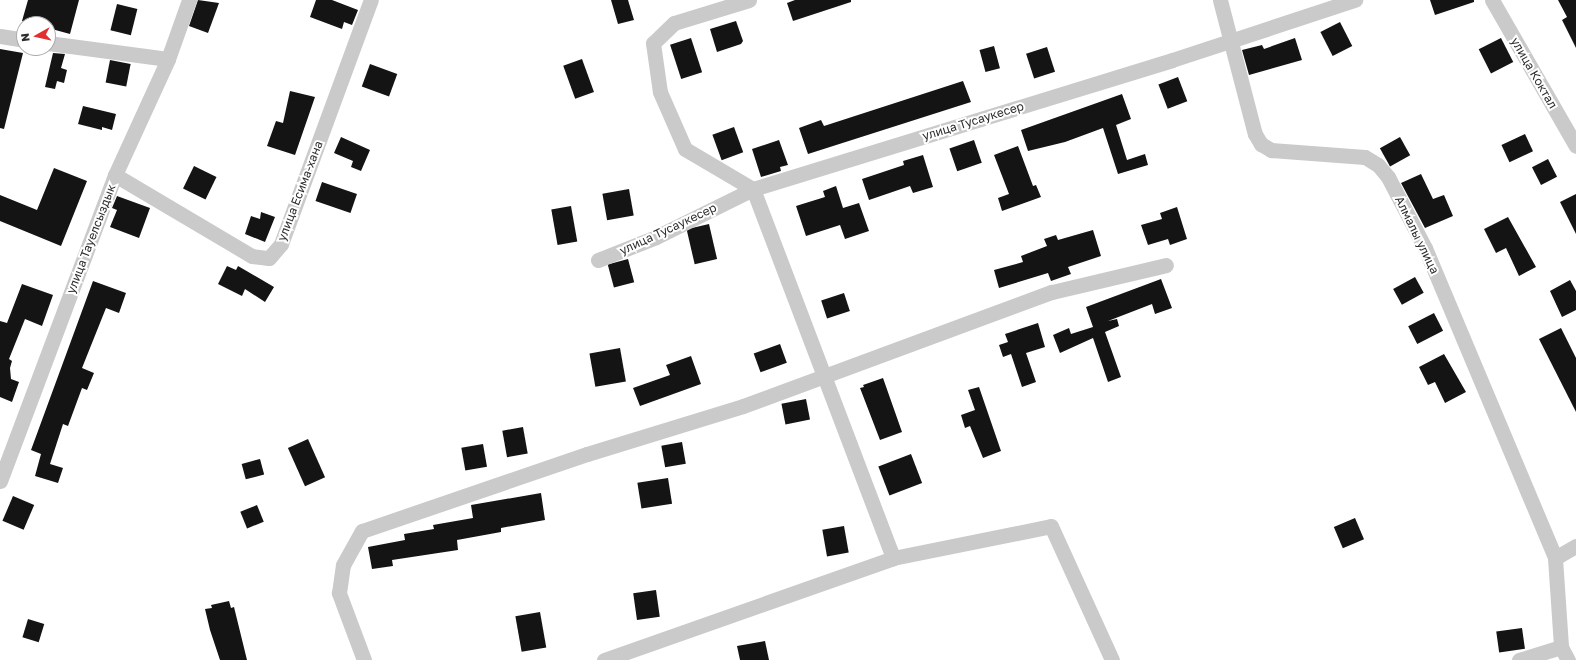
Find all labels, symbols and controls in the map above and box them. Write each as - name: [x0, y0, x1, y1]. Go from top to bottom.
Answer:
- north arrow: [16, 16, 56, 56]
- text: N: [18, 33, 32, 43]
- street label: улица Коктал: [1508, 35, 1560, 111]
- street label: улица Тусаукесер: [920, 99, 1026, 143]
- street label: улица Есима-хана: [274, 139, 326, 243]
- street label: улица Тауелсыздык: [64, 182, 118, 296]
- street label: Алмалы улица: [1392, 194, 1442, 276]
- street label: улица Тусаукесер: [617, 200, 719, 258]

